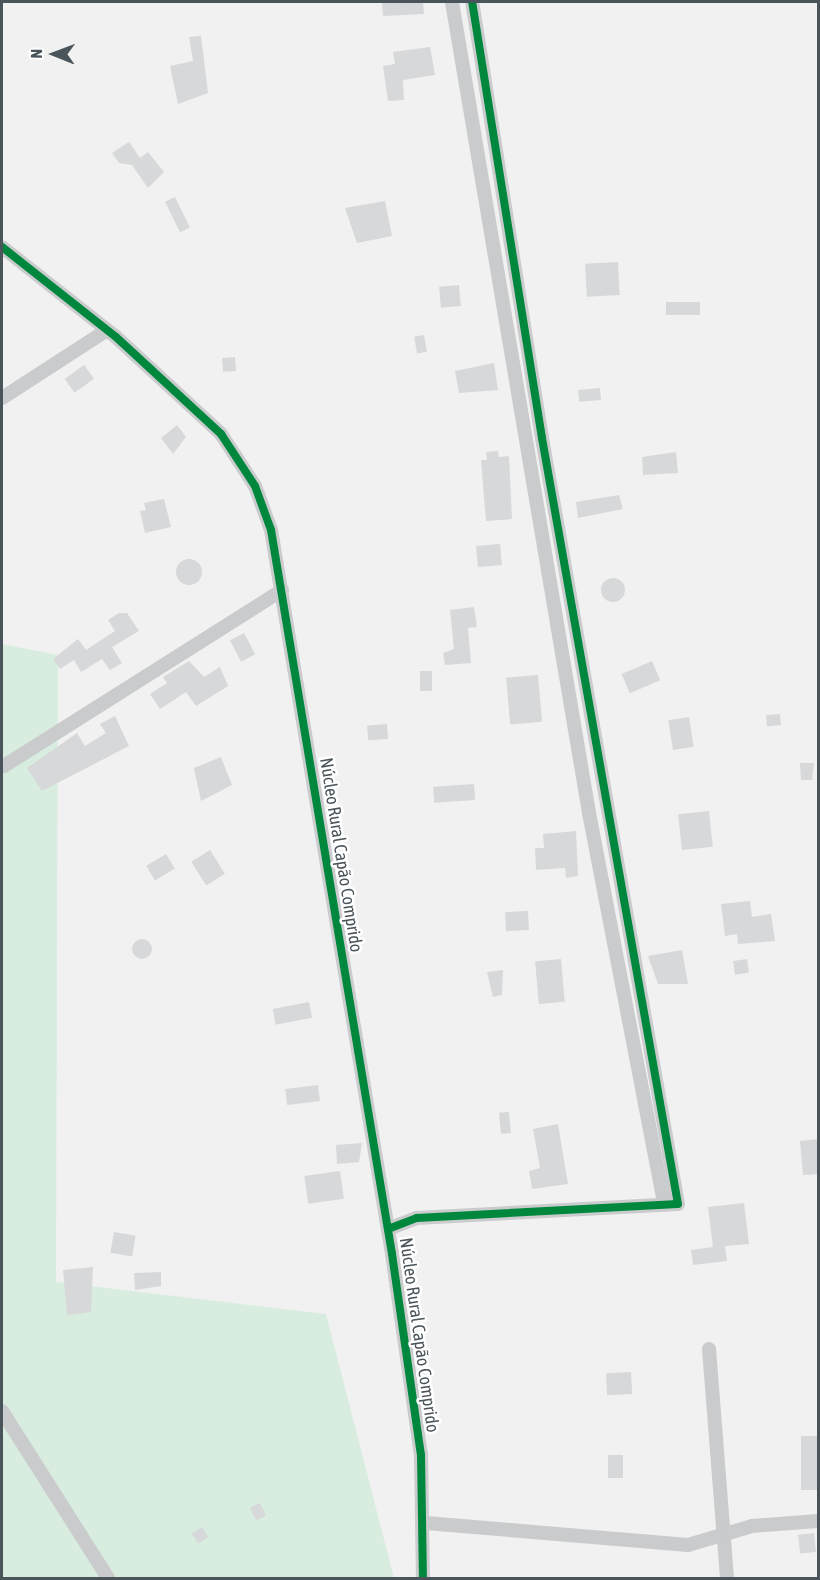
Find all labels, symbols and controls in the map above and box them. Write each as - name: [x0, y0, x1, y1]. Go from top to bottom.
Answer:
- north arrow: [24, 24, 84, 84]
- text: N: [27, 49, 45, 59]
- street label: Núcleo Rural Capão Comprido: [315, 756, 367, 954]
- street label: Núcleo Rural Capão Comprido: [395, 1236, 443, 1434]

